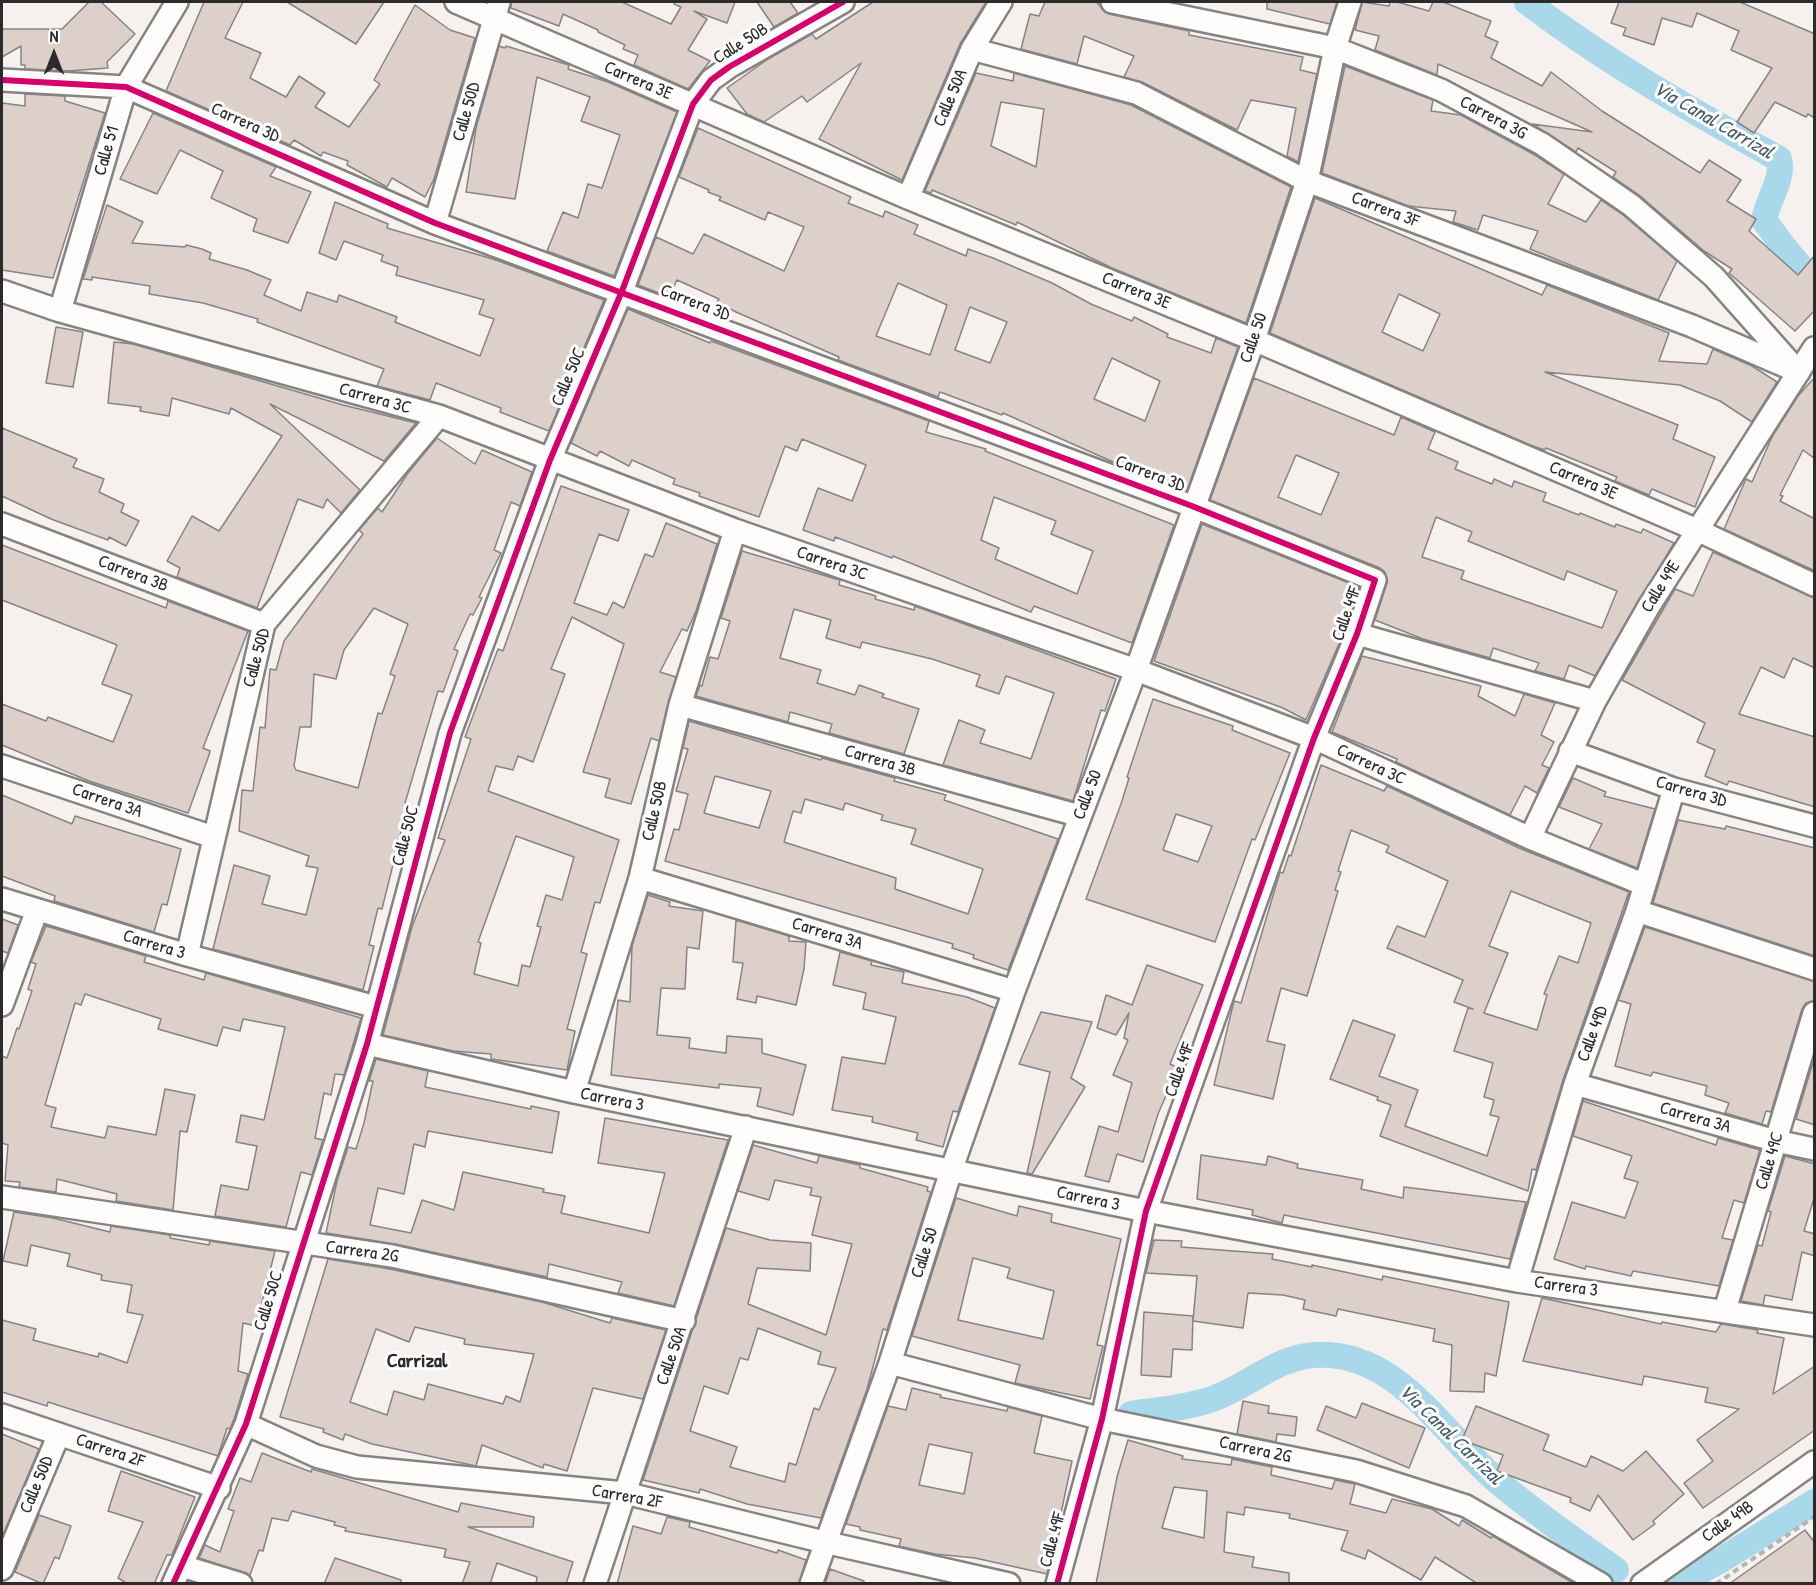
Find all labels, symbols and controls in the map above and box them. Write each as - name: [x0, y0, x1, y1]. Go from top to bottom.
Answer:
- street label: Calle 50B: [710, 19, 772, 69]
- north arrow: [24, 24, 84, 84]
- text: N: [50, 25, 58, 47]
- street label: Carrera 3E: [601, 57, 675, 105]
- street label: Calle 50A: [929, 66, 973, 130]
- water label: Via Canal Carrizal: [1649, 77, 1777, 165]
- street label: Calle 50D: [448, 80, 486, 144]
- street label: Carrera 3G: [1456, 91, 1530, 145]
- street label: Carrera 3D: [207, 98, 283, 148]
- street label: Calle 51: [90, 124, 124, 178]
- street label: Carrera 3F: [1348, 187, 1422, 233]
- street label: Carrera 3E: [1099, 267, 1173, 315]
- street label: Carrera 3D: [657, 280, 733, 326]
- street label: Calle 50: [1235, 310, 1273, 366]
- street label: Calle 50C: [547, 344, 591, 410]
- street label: Carrera 3C: [336, 378, 414, 420]
- street label: Carrera 3D: [1112, 451, 1188, 497]
- street label: Carrera 3E: [1546, 457, 1620, 505]
- street label: Carrera 3C: [794, 542, 870, 586]
- street label: Carrera 3B: [95, 551, 171, 597]
- street label: Calle 49E: [1637, 557, 1685, 617]
- street label: Calle 49F: [1328, 584, 1366, 644]
- street label: Calle 50D: [239, 626, 275, 690]
- street label: Carrera 3C: [1333, 740, 1409, 790]
- street label: Carrera 3B: [842, 741, 918, 781]
- street label: Calle 50: [1069, 767, 1107, 823]
- street label: Carrera 3D: [1653, 772, 1729, 812]
- street label: Carrera 3A: [69, 779, 145, 823]
- street label: Calle 50B: [638, 779, 672, 843]
- street label: Calle 50C: [388, 803, 424, 869]
- street label: Carrera 3A: [789, 913, 865, 955]
- street label: Carrera 3: [120, 925, 188, 965]
- street label: Calle 49D: [1573, 1003, 1613, 1065]
- street label: Calle 49F: [1160, 1040, 1200, 1100]
- street label: Carrera 3: [578, 1083, 646, 1117]
- street label: Carrera 3A: [1657, 1098, 1733, 1138]
- street label: Calle 49C: [1751, 1130, 1789, 1192]
- street label: Carrera 3: [1054, 1182, 1122, 1216]
- street label: Calle 50: [907, 1225, 943, 1281]
- street label: Carrera 2G: [324, 1236, 400, 1268]
- street label: Calle 50C: [250, 1268, 288, 1334]
- street label: Carrera 3: [1533, 1272, 1599, 1302]
- street label: Calle 50A: [652, 1324, 692, 1388]
- district label: Carrizal: [387, 1350, 447, 1374]
- water label: Via Canal Carrizal: [1393, 1380, 1507, 1490]
- street label: Carrera 2F: [73, 1429, 147, 1473]
- street label: Carrera 2G: [1217, 1432, 1293, 1468]
- street label: Calle 50D: [15, 1453, 59, 1517]
- street label: Carrera 2F: [590, 1480, 664, 1514]
- street label: Calle 49B: [1698, 1496, 1758, 1548]
- street label: Calle 49F: [1035, 1510, 1071, 1570]

